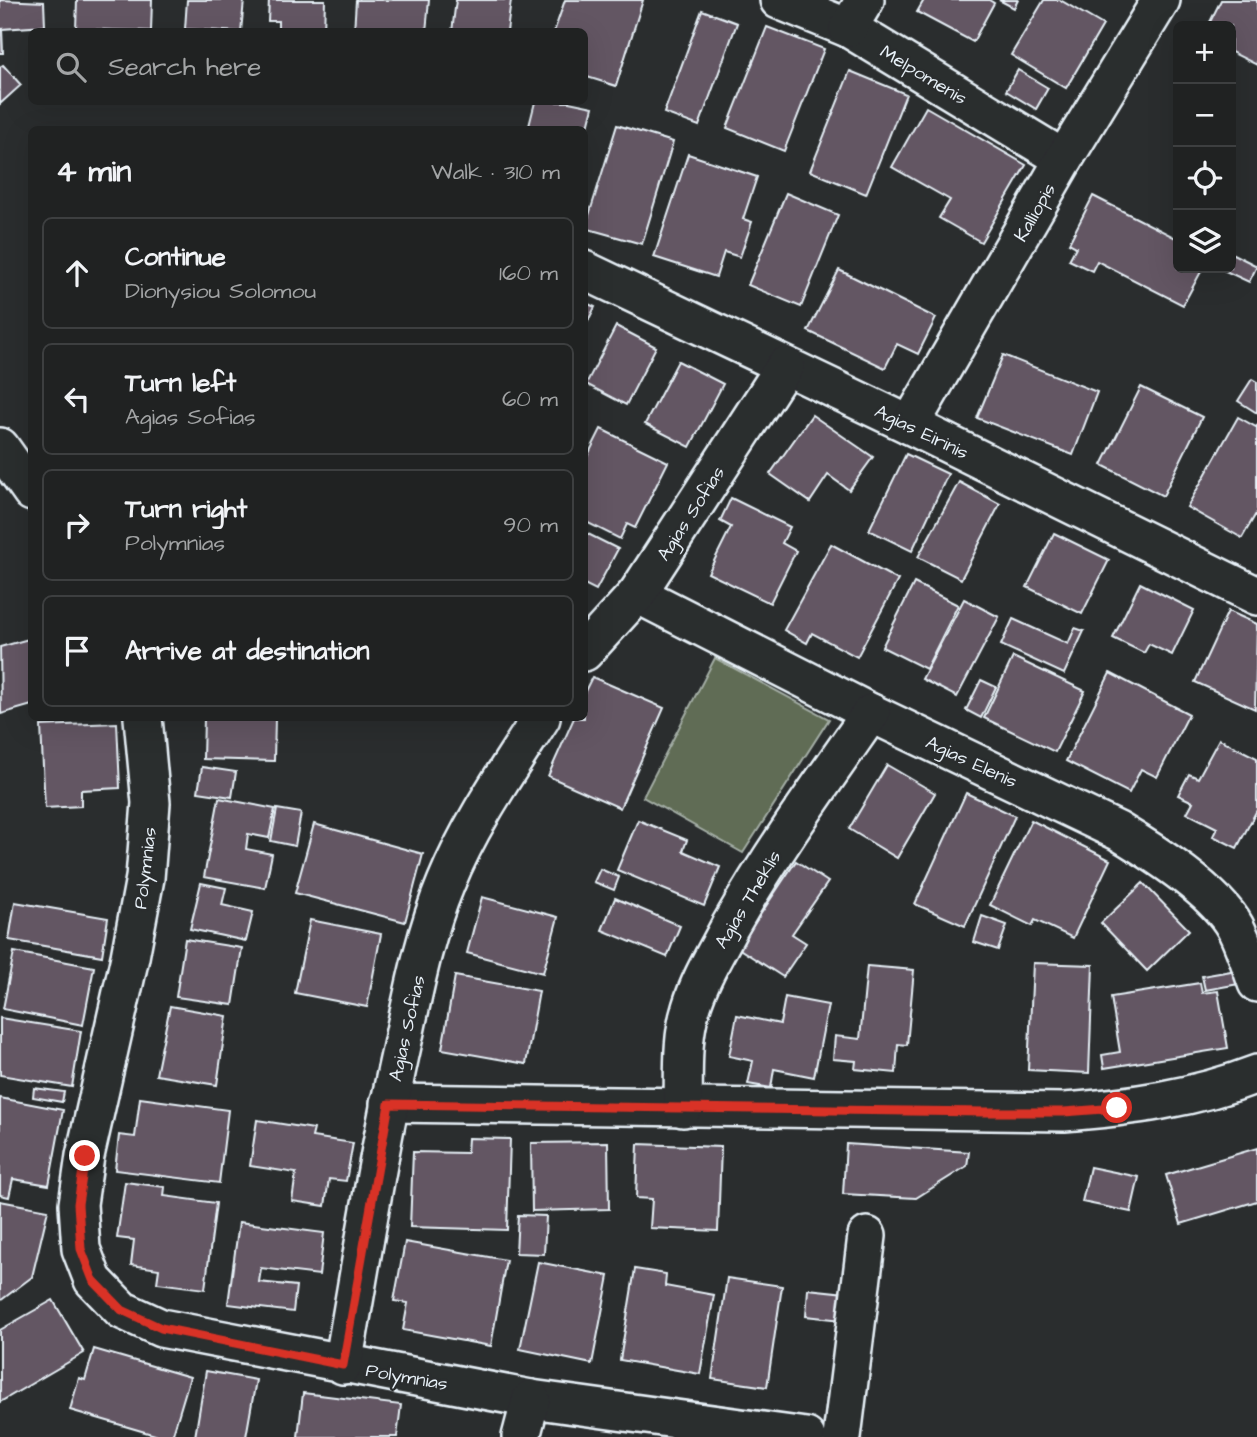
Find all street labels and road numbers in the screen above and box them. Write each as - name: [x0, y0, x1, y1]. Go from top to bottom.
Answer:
- street label: Melpomenis: [875, 39, 972, 112]
- street label: Kalliopis: [1008, 178, 1063, 247]
- street label: Agias Eirinis: [870, 398, 973, 468]
- street label: Agias Sofias: [651, 461, 733, 567]
- street label: Agias Elenis: [921, 729, 1022, 796]
- street label: Polymnias: [127, 826, 165, 911]
- street label: Agias Theklis: [708, 846, 789, 954]
- street label: Agias Sofias: [382, 973, 434, 1084]
- street label: Polymnias: [364, 1357, 450, 1399]

